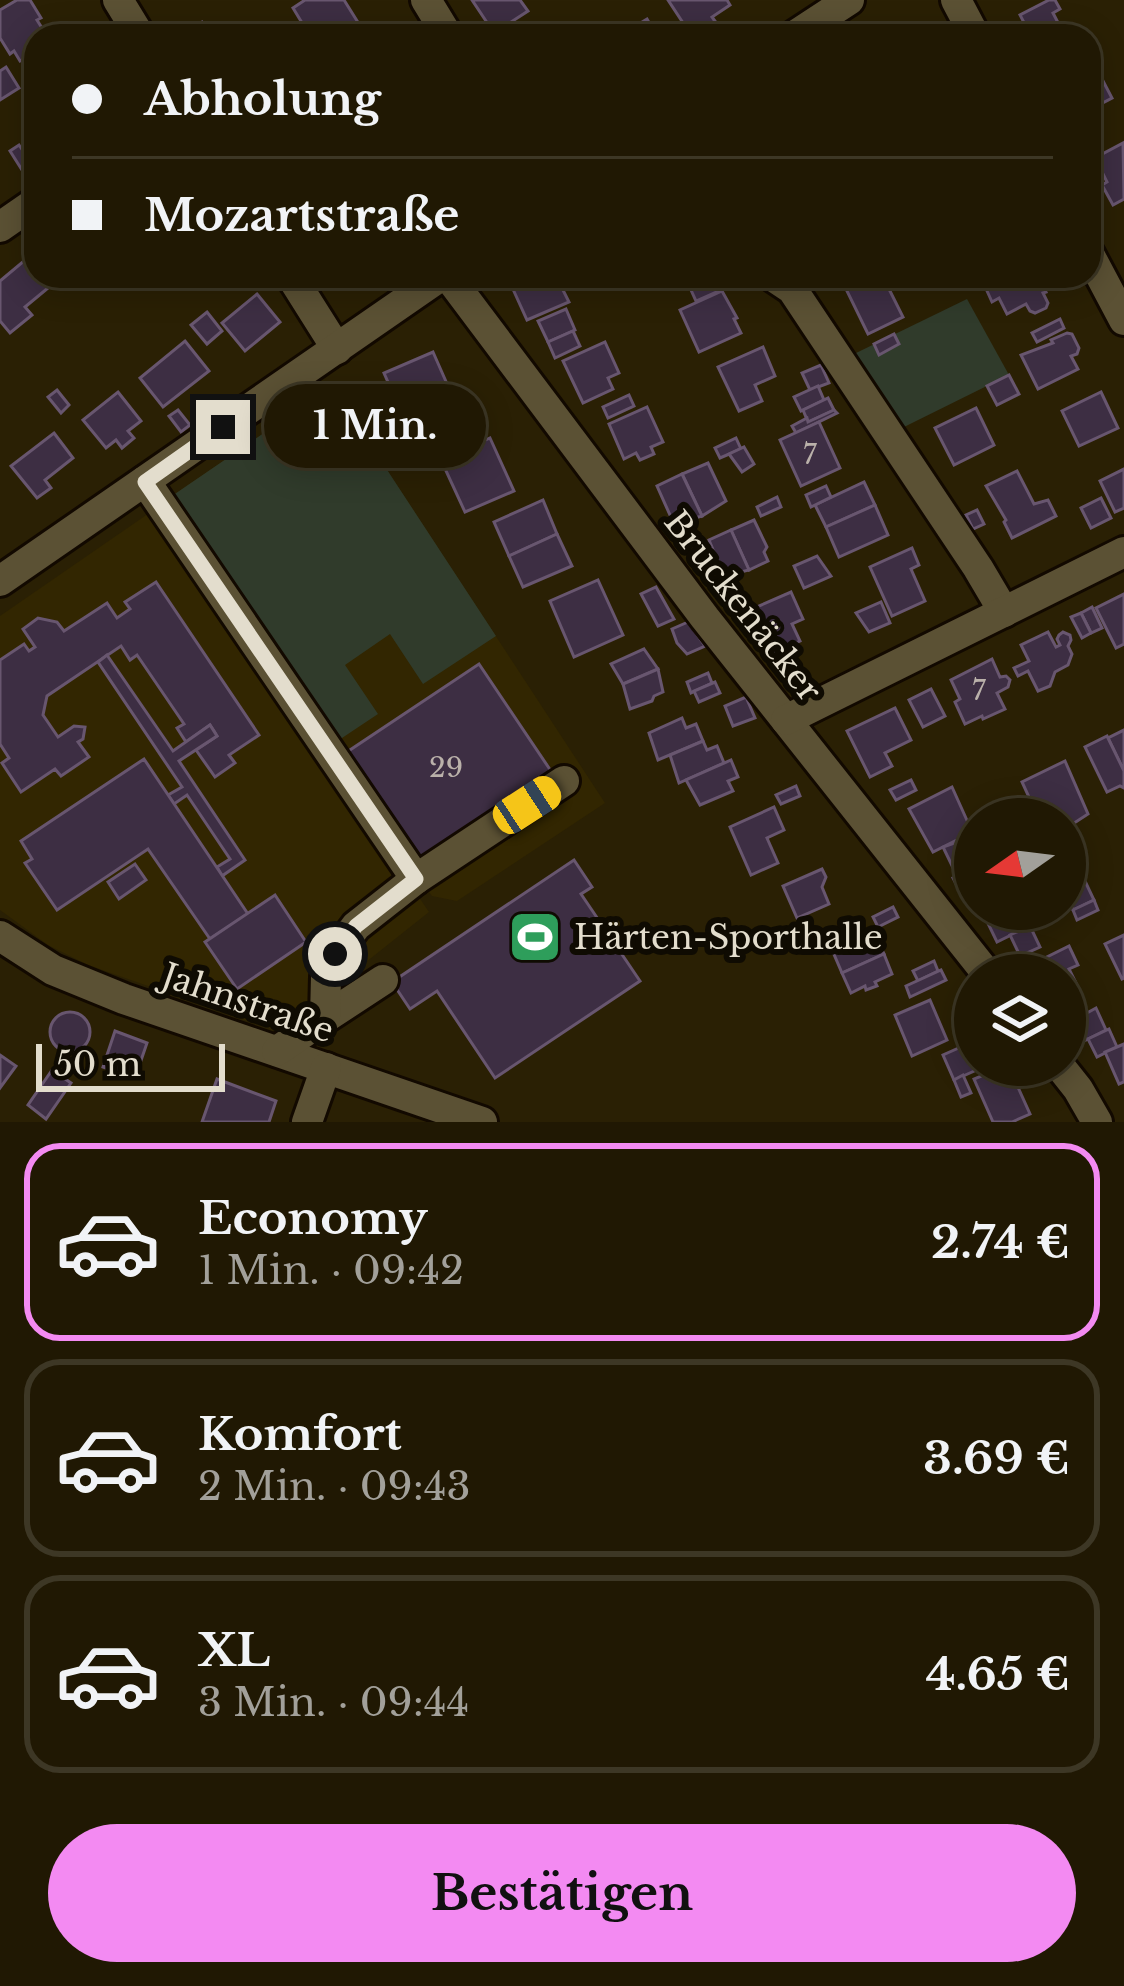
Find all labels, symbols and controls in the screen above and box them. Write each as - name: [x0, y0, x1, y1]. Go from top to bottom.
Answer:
- text: Abholung: [144, 71, 381, 127]
- text: Mozartstraße: [144, 187, 460, 243]
- callout: 1 Min.: [265, 385, 487, 469]
- route end: [196, 400, 250, 454]
- text: 1 Min.: [313, 401, 437, 450]
- house number: 7: [803, 438, 817, 471]
- street label: Bruckenäcker: [656, 502, 831, 710]
- house number: 7: [972, 674, 986, 707]
- house number: 29: [429, 751, 463, 784]
- car: [487, 770, 567, 840]
- north arrow: [954, 798, 1086, 930]
- map controls: [954, 798, 1086, 1086]
- sports icon: Härten-Sporthalle: [507, 909, 563, 965]
- place label: Härten-Sporthalle: [574, 917, 883, 958]
- route start: [308, 927, 362, 981]
- street label: Jahnstraße: [153, 953, 339, 1051]
- button: layers: [954, 954, 1086, 1086]
- scale bar: [36, 1038, 225, 1091]
- text: 50 m: [54, 1044, 141, 1085]
- icon: car: [54, 1188, 162, 1296]
- text: Economy: [198, 1190, 428, 1246]
- text: 2.74 €: [931, 1214, 1070, 1270]
- text: 1 Min. · 09:42: [198, 1246, 464, 1295]
- icon: car: [54, 1404, 162, 1512]
- text: Komfort: [198, 1406, 402, 1462]
- text: 3.69 €: [923, 1430, 1070, 1486]
- text: 2 Min. · 09:43: [198, 1462, 471, 1511]
- icon: car: [54, 1620, 162, 1728]
- text: XL: [198, 1622, 270, 1678]
- text: 4.65 €: [926, 1646, 1070, 1702]
- text: 3 Min. · 09:44: [198, 1678, 469, 1727]
- button: Bestätigen: [48, 1824, 1076, 1962]

